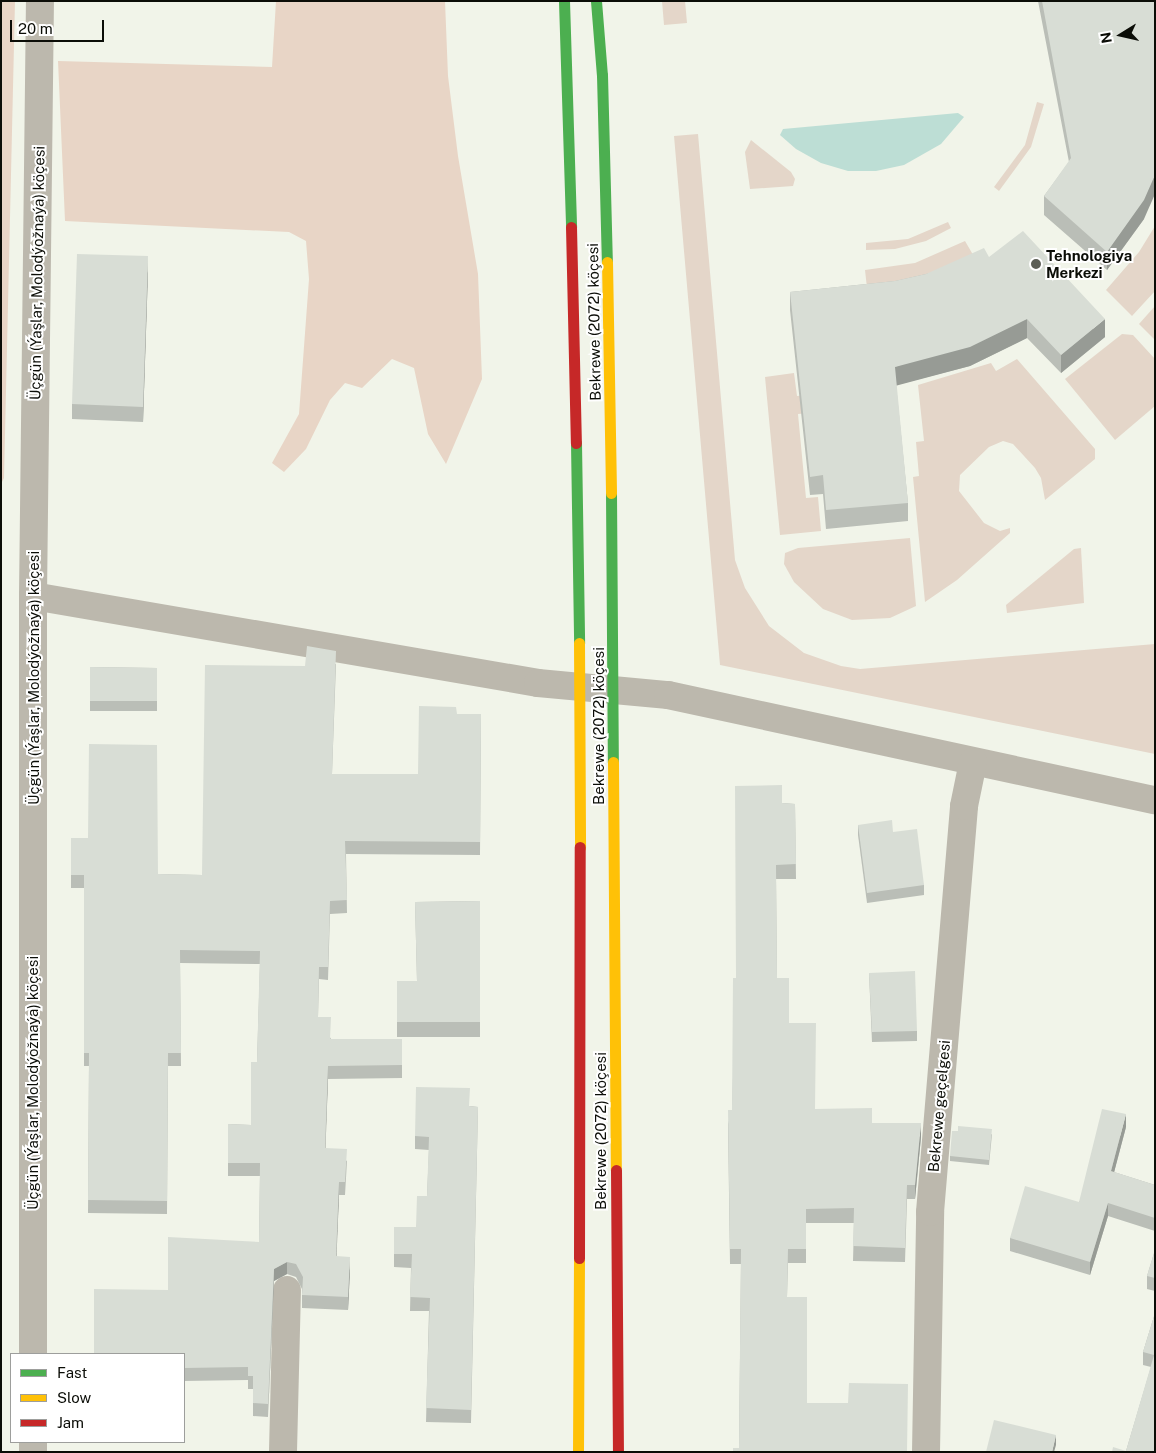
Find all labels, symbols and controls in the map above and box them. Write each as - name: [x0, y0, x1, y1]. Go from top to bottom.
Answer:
- scale bar: [12, 10, 106, 42]
- north arrow: [1096, 10, 1146, 60]
- text: 20 m: [18, 20, 53, 37]
- text: N: [1097, 31, 1115, 44]
- street label: Üçgün (Ýaşlar, Molodýožnaýa) köçesi: [26, 146, 48, 400]
- street label: Bekrewe (2072) köçesi: [584, 243, 604, 401]
- place label: Tehnologiya Merkezi: [1046, 246, 1132, 281]
- marker: Tehnologiya Merkezi: [1030, 258, 1042, 270]
- street label: Üçgün (Ýaşlar, Molodýožnaýa) köçesi: [25, 551, 43, 805]
- street label: Bekrewe (2072) köçesi: [590, 647, 608, 805]
- street label: Üçgün (Ýaşlar, Molodýožnaýa) köçesi: [24, 956, 42, 1210]
- street label: Bekrewe geçelgesi: [924, 1039, 954, 1173]
- street label: Bekrewe (2072) köçesi: [592, 1052, 610, 1210]
- legend: [10, 1353, 185, 1443]
- text: Fast: [57, 1364, 87, 1381]
- text: Slow: [57, 1389, 91, 1406]
- text: Jam: [57, 1414, 84, 1431]

